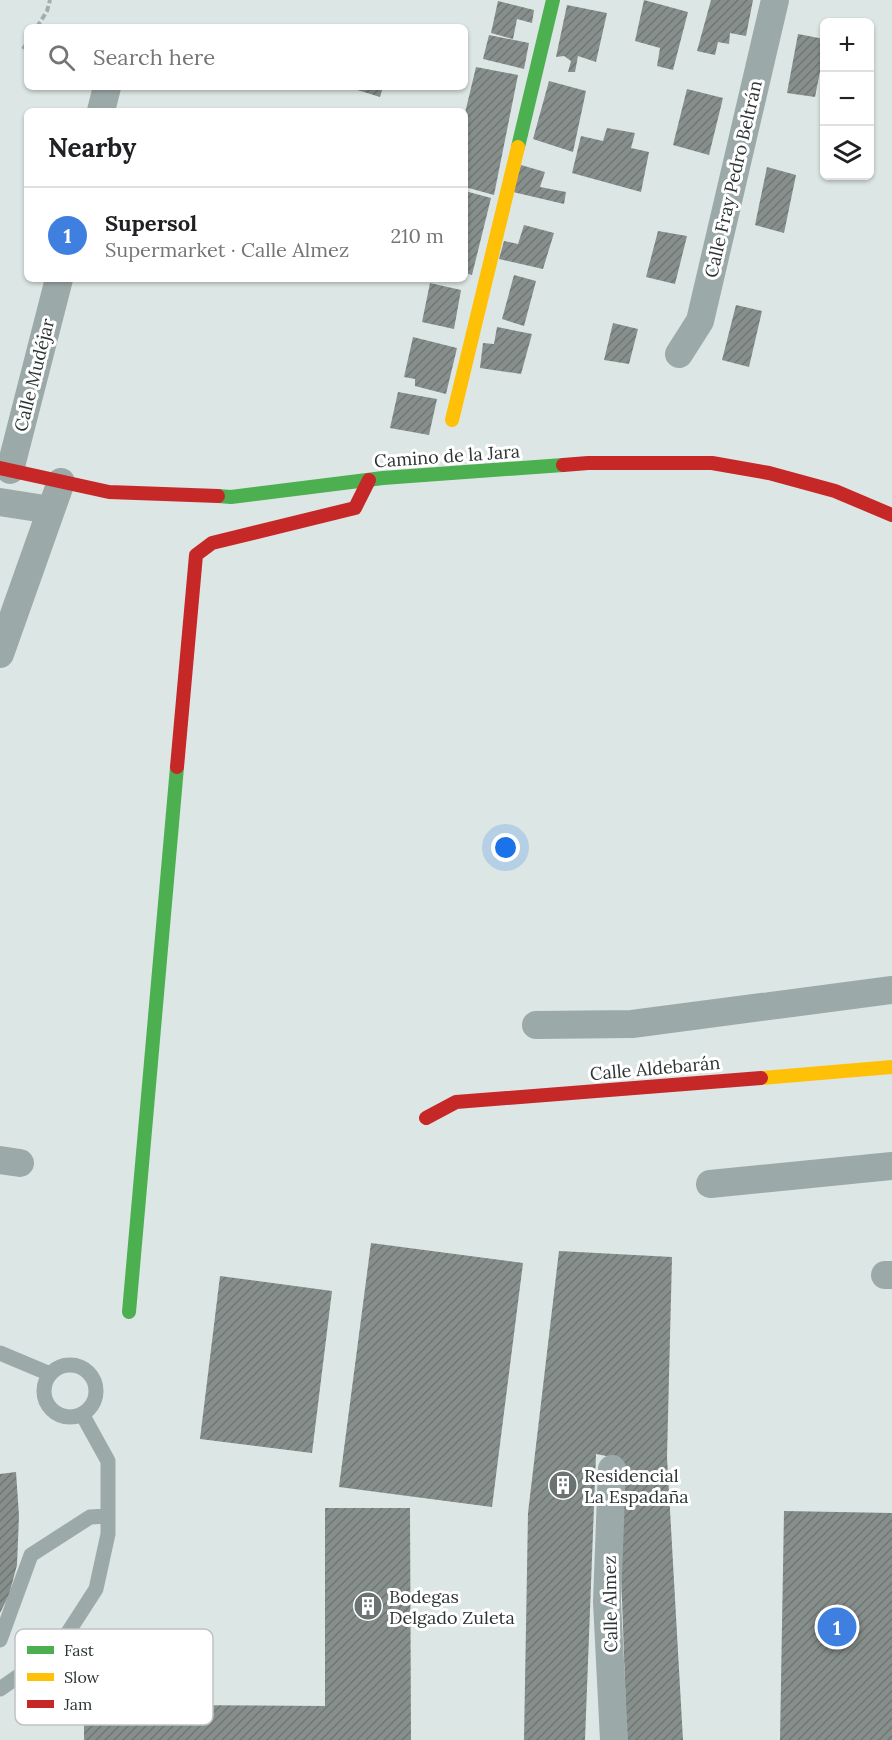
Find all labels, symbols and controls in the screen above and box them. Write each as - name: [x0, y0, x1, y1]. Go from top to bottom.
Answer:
- map controls: [820, 18, 874, 180]
- button: +: [820, 18, 874, 72]
- search box: [24, 24, 468, 90]
- icon: search: [45, 41, 78, 74]
- text: Search here: [93, 43, 215, 71]
- button: −: [820, 72, 874, 126]
- street label: Calle Fray Pedro Beltrán: [699, 78, 767, 280]
- button: layers: [820, 126, 874, 180]
- text: Nearby: [48, 131, 136, 164]
- text: Supersol: [105, 209, 197, 237]
- text: 1: [63, 223, 72, 248]
- text: 210 m: [390, 223, 444, 248]
- text: Supermarket · Calle Almez: [105, 237, 349, 262]
- street label: Calle Mudéjar: [9, 316, 59, 434]
- street label: Camino de la Jara: [373, 439, 521, 473]
- your location: [491, 833, 520, 862]
- street label: Calle Aldebarán: [589, 1051, 721, 1085]
- place label: Residencial La Espadaña: [584, 1464, 689, 1508]
- building icon: Residencial La Espadaña: [547, 1469, 579, 1501]
- street label: Calle Almez: [598, 1555, 622, 1653]
- place label: Bodegas Delgado Zuleta: [389, 1585, 515, 1629]
- building icon: Bodegas Delgado Zuleta: [352, 1590, 384, 1622]
- pin: 1: [818, 1604, 856, 1650]
- legend: [15, 1629, 213, 1725]
- text: Fast: [64, 1640, 95, 1660]
- text: Slow: [64, 1667, 100, 1687]
- text: Jam: [63, 1694, 92, 1714]

